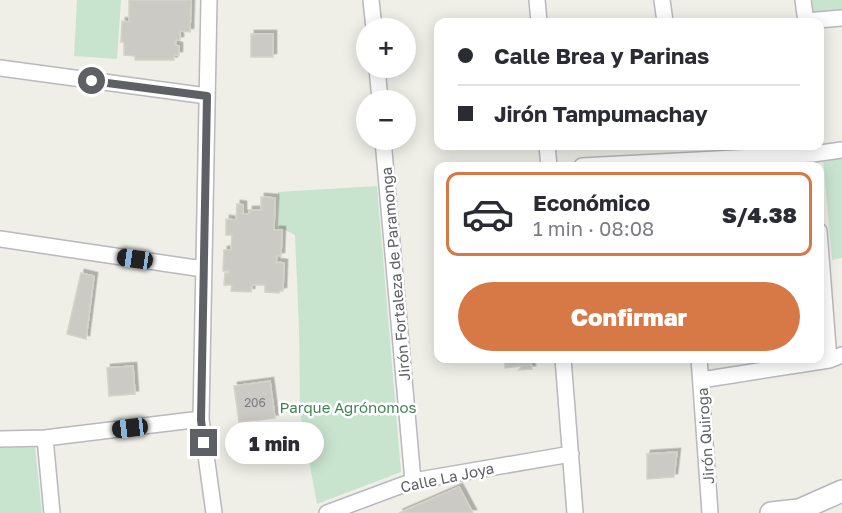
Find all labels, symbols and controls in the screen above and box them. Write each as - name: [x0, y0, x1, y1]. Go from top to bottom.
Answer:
- map controls: [356, 18, 416, 150]
- button: +: [356, 18, 416, 78]
- text: Calle Brea y Parinas: [494, 42, 709, 69]
- route start: [78, 67, 105, 94]
- button: −: [356, 90, 416, 150]
- text: Jirón Tampumachay: [494, 100, 708, 127]
- street label: Jirón Fortaleza de Paramonga: [377, 166, 413, 382]
- icon: car: [461, 187, 515, 241]
- text: Económico: [533, 189, 650, 216]
- text: S/4.38: [722, 201, 797, 228]
- text: 1 min · 08:08: [533, 216, 654, 240]
- car: [116, 248, 154, 270]
- button: Confirmar: [458, 282, 800, 351]
- street label: Jirón Quiroga: [693, 387, 717, 485]
- house number: 206: [244, 395, 266, 410]
- park label: Parque Agrónomos: [280, 398, 416, 416]
- car: [111, 417, 149, 439]
- callout: 1 min: [225, 422, 324, 464]
- route end: [190, 429, 217, 456]
- text: 1 min: [249, 431, 300, 455]
- street label: Calle La Joya: [399, 458, 495, 496]

